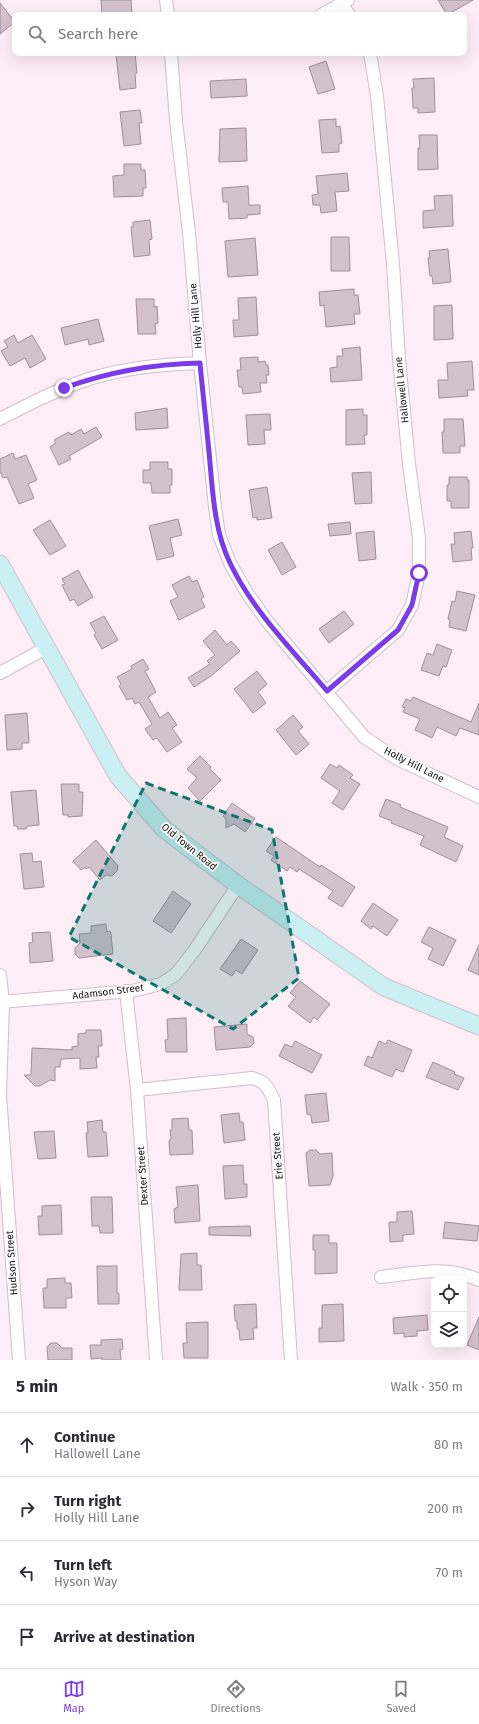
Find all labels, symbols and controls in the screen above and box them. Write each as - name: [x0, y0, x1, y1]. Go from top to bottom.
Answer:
- search box: [12, 12, 467, 56]
- icon: search: [26, 23, 48, 45]
- text: Search here: [58, 25, 138, 43]
- street label: Holly Hill Lane: [187, 283, 205, 349]
- street label: Hallowell Lane: [393, 356, 411, 424]
- route end: [55, 379, 73, 397]
- route start: [410, 564, 428, 582]
- street label: Holly Hill Lane: [382, 745, 446, 785]
- street label: Old Town Road: [159, 821, 219, 873]
- street label: Adamson Street: [72, 982, 145, 1002]
- street label: Erie Street: [270, 1132, 286, 1180]
- street label: Dexter Street: [135, 1146, 151, 1206]
- street label: Hudson Street: [4, 1230, 20, 1296]
- map controls: [431, 1276, 467, 1348]
- button: locate: [431, 1276, 467, 1312]
- button: layers: [431, 1312, 467, 1348]
- text: 5 min: [16, 1376, 58, 1397]
- text: Walk · 350 m: [390, 1379, 463, 1394]
- text: Continue: [54, 1428, 115, 1446]
- icon: ahead: [16, 1434, 38, 1456]
- text: 80 m: [434, 1437, 463, 1452]
- text: Hallowell Lane: [54, 1446, 141, 1461]
- text: Turn right: [54, 1492, 121, 1510]
- icon: right: [16, 1498, 38, 1520]
- text: 200 m: [427, 1501, 463, 1516]
- text: Holly Hill Lane: [54, 1510, 139, 1525]
- text: Turn left: [54, 1556, 112, 1574]
- icon: left: [16, 1562, 38, 1584]
- text: 70 m: [436, 1565, 463, 1580]
- text: Hyson Way: [54, 1574, 118, 1589]
- icon: arrive: [16, 1626, 38, 1648]
- text: Arrive at destination: [54, 1628, 195, 1646]
- tab: Map: [63, 1678, 85, 1715]
- tab: Directions: [210, 1678, 261, 1715]
- tab: Saved: [386, 1678, 416, 1715]

